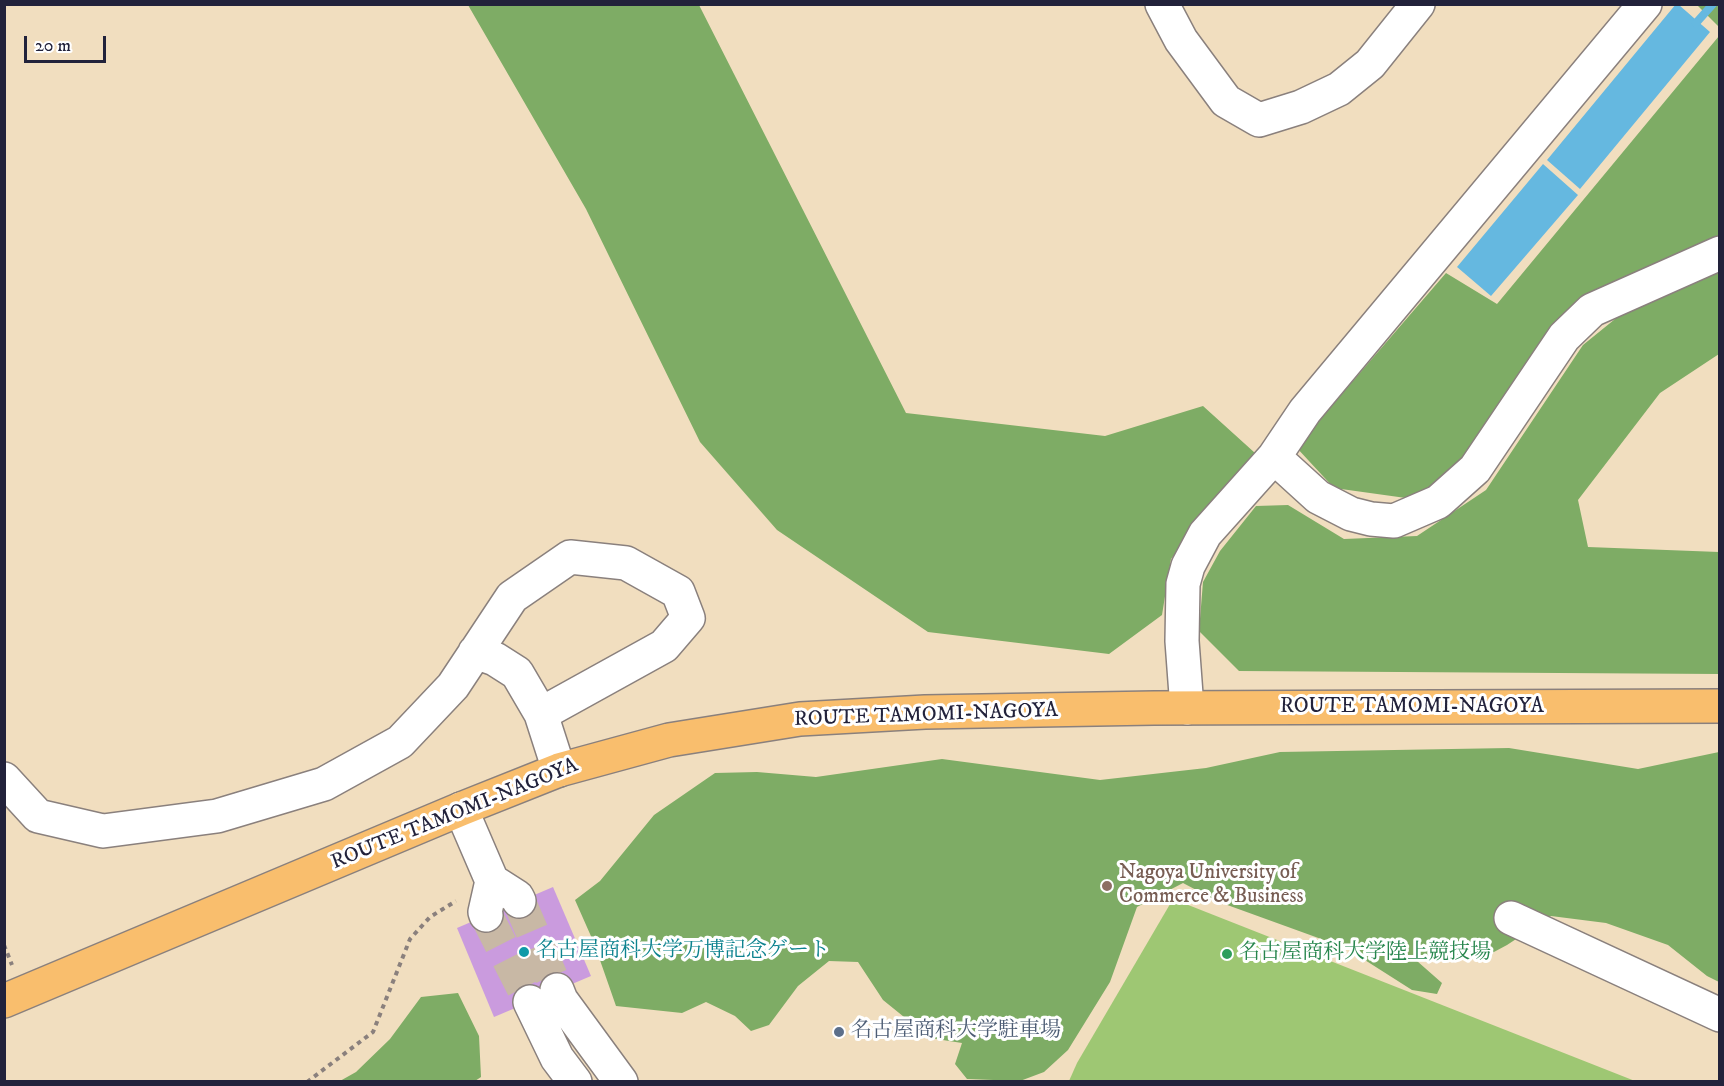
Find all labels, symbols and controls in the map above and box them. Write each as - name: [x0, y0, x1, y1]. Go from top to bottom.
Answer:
- scale bar: [27, 24, 110, 62]
- text: 20 m: [35, 35, 71, 57]
- street label: ROUTE TAMOMI-NAGOYA: [1280, 695, 1544, 721]
- street label: ROUTE TAMOMI-NAGOYA: [794, 699, 1058, 733]
- street label: ROUTE TAMOMI-NAGOYA: [328, 754, 582, 876]
- place label: Nagoya University of Commerce & Business: [1119, 861, 1303, 911]
- marker: Nagoya University of Commerce & Business: [1100, 879, 1114, 893]
- place label: 名古屋商科大学万博記念ゲート: [536, 939, 830, 965]
- place label: 名古屋商科大学陸上競技場: [1239, 941, 1491, 967]
- marker: 名古屋商科大学万博記念ゲート: [517, 945, 531, 959]
- marker: 名古屋商科大学陸上競技場: [1220, 947, 1234, 961]
- place label: 名古屋商科大学駐車場: [851, 1019, 1061, 1045]
- marker: 名古屋商科大学駐車場: [832, 1025, 846, 1039]

